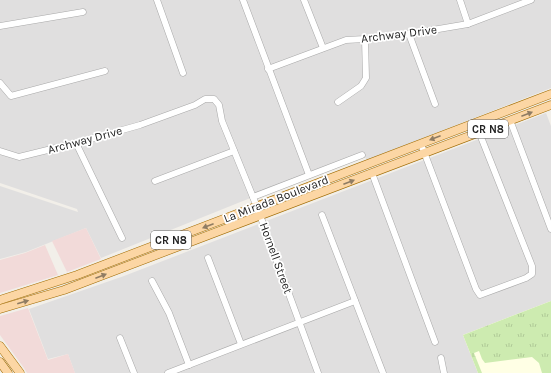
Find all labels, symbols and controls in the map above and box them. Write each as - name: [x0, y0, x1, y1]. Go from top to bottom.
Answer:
- street label: Archway Drive: [360, 22, 438, 46]
- one-way arrow: [521, 111, 533, 117]
- road number: CR N8: [468, 120, 508, 138]
- street label: Archway Drive: [46, 123, 124, 157]
- one-way arrow: [429, 136, 441, 142]
- street label: La Mirada Boulevard: [222, 173, 330, 225]
- one-way arrow: [343, 179, 355, 185]
- street label: Hornell Street: [257, 220, 296, 296]
- one-way arrow: [201, 223, 213, 229]
- road number: CR N8: [151, 231, 191, 249]
- one-way arrow: [95, 273, 107, 279]
- one-way arrow: [17, 299, 29, 305]

